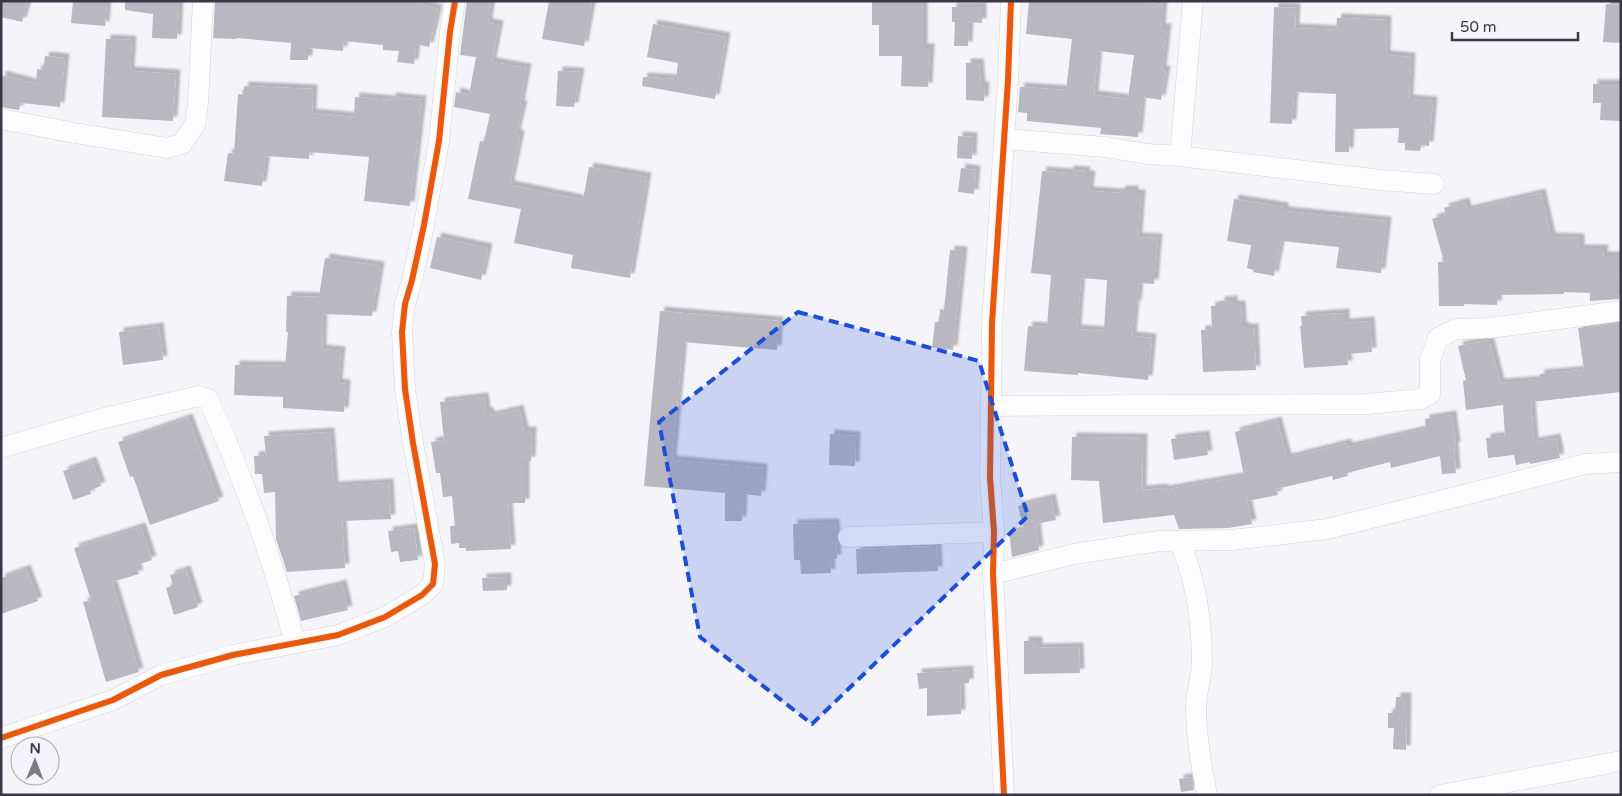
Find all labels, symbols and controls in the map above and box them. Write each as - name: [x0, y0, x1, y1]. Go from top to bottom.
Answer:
- scale bar: [1452, 10, 1578, 42]
- text: 50 m: [1460, 18, 1497, 36]
- north arrow: [10, 736, 60, 786]
- text: N: [29, 740, 41, 757]

